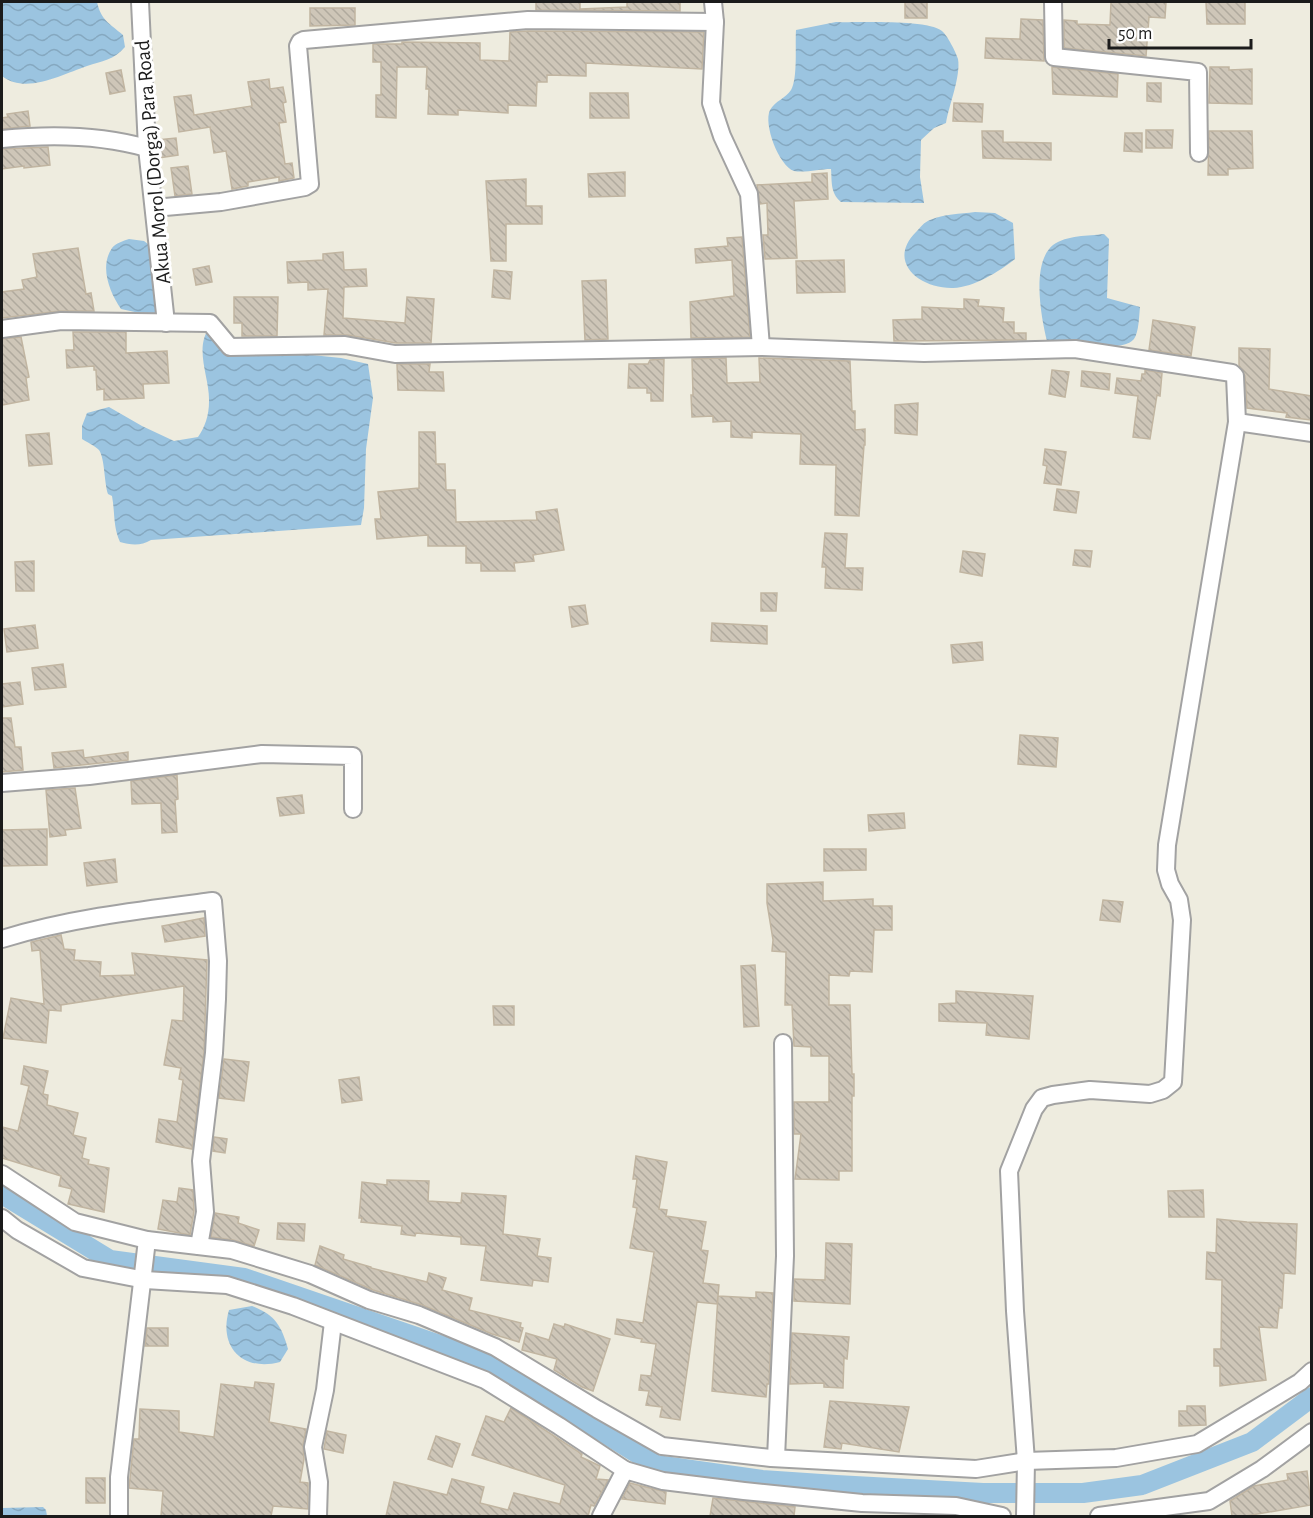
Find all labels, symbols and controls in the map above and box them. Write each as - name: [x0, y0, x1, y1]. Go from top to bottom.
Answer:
- scale bar: [1109, 12, 1252, 50]
- text: 50 m: [1118, 25, 1152, 43]
- street label: Akua Morol (Dorga) Para Road: [132, 39, 174, 285]

